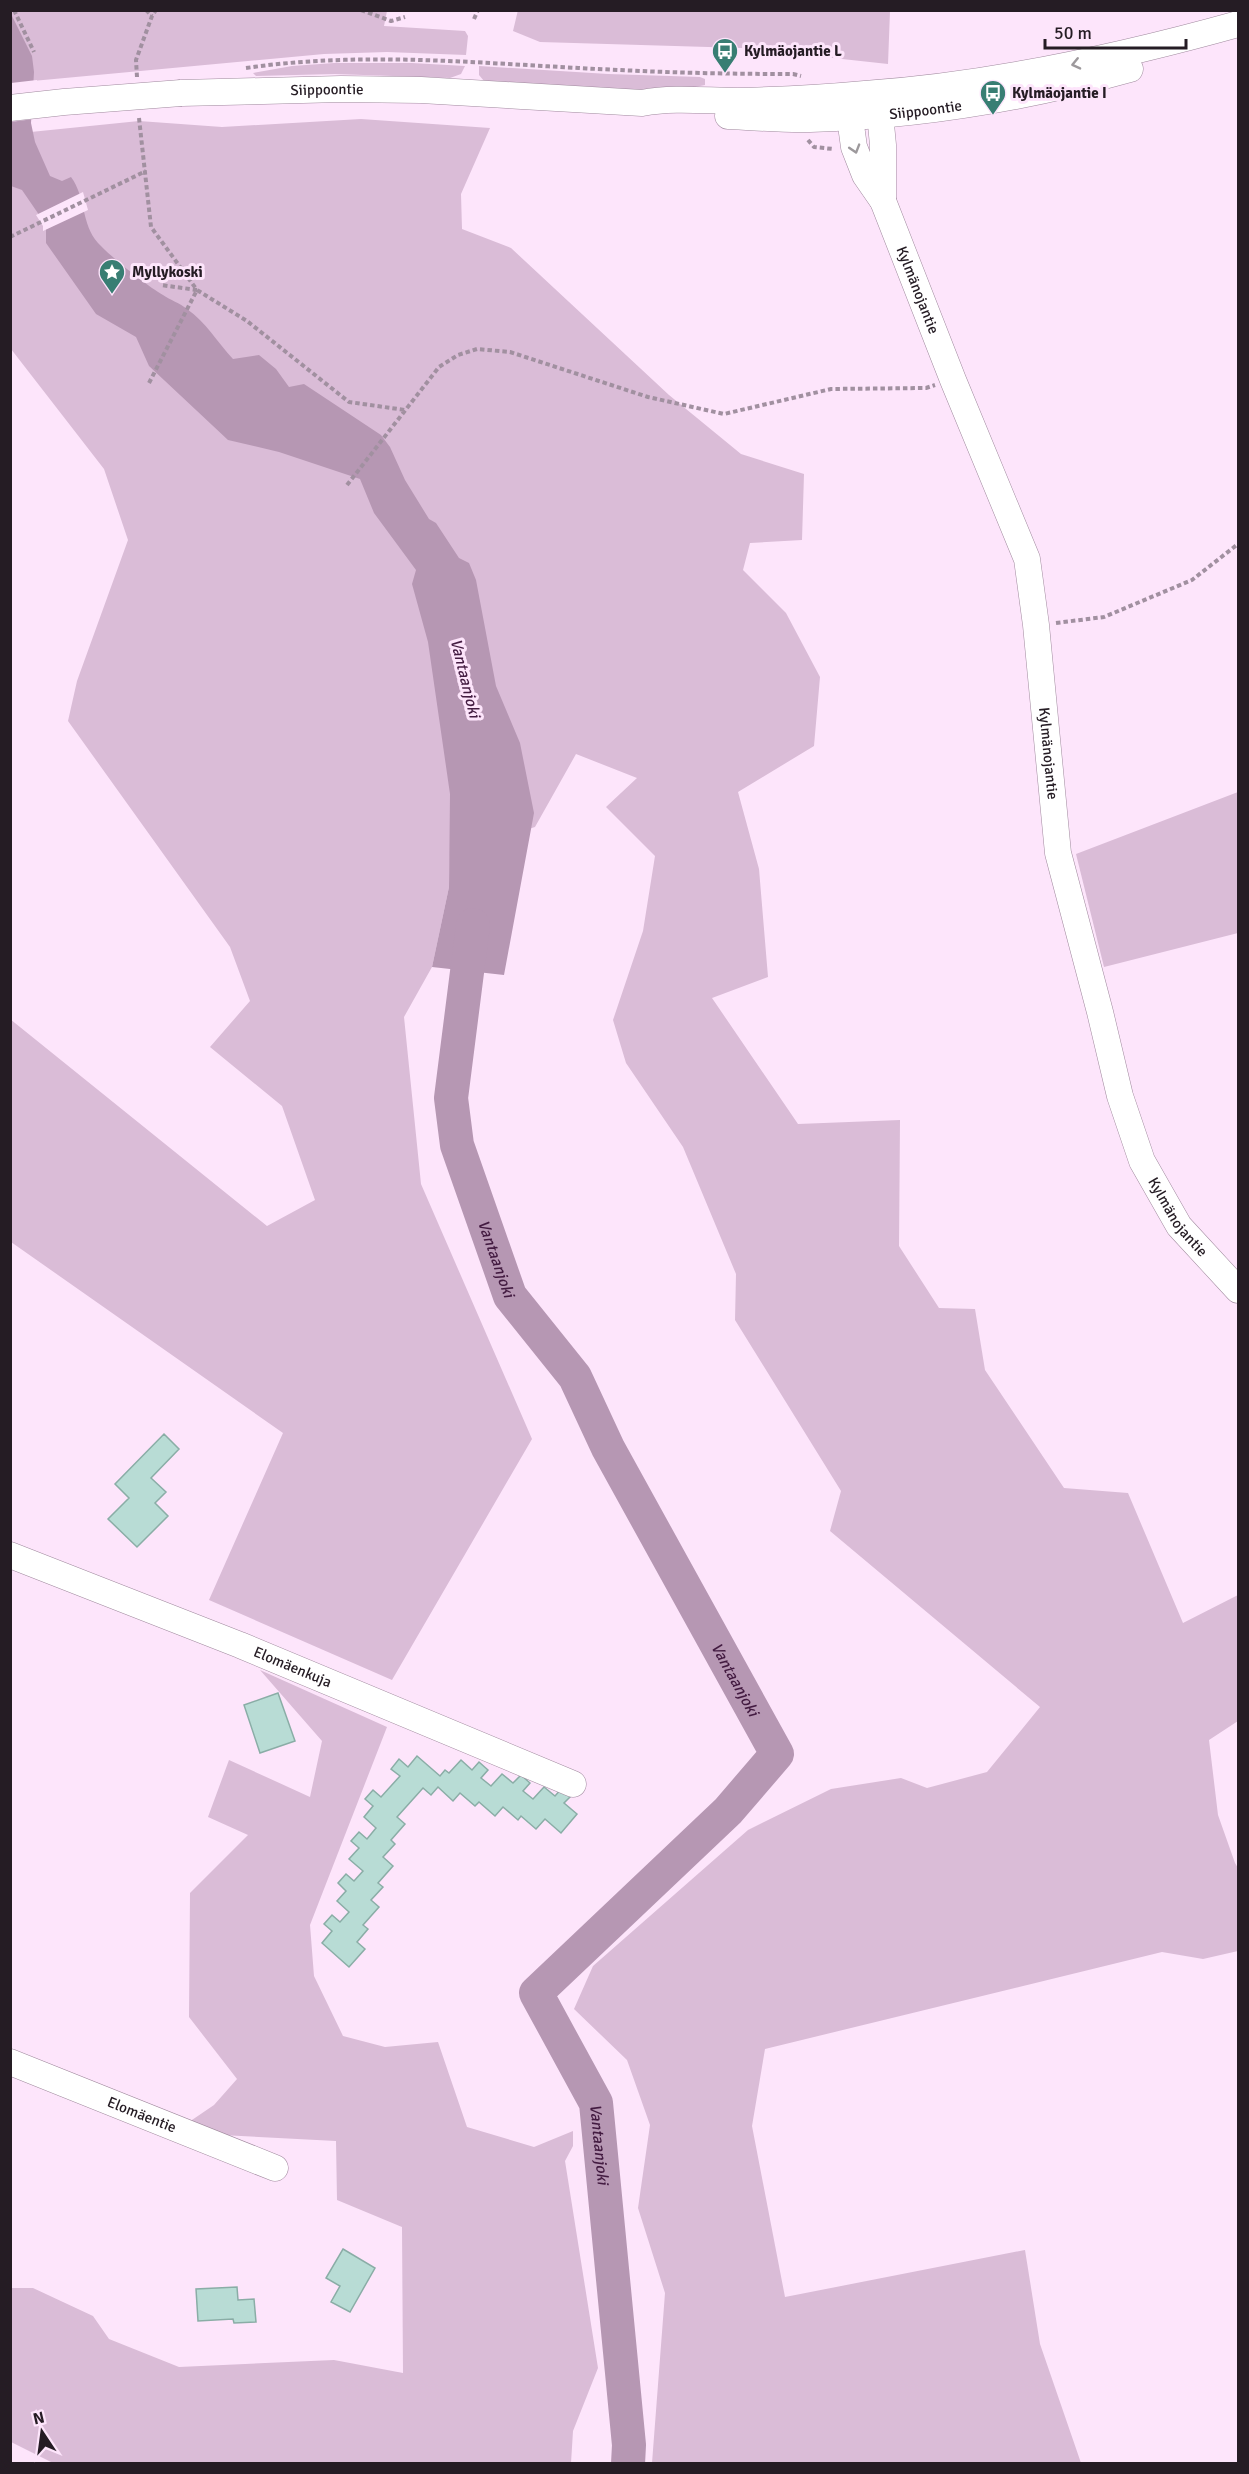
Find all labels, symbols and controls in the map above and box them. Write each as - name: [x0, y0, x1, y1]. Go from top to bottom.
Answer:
- scale bar: [1045, 12, 1186, 50]
- text: 50 m: [1054, 22, 1092, 44]
- bus stop icon: Kylmäojantie L: [710, 36, 740, 74]
- place label: Kylmäojantie L: [744, 42, 842, 60]
- one-way arrow: [1071, 57, 1081, 70]
- bus stop icon: Kylmäojantie I: [978, 78, 1008, 116]
- street label: Siippoontie: [290, 80, 364, 99]
- place label: Kylmäojantie I: [1012, 84, 1107, 102]
- street label: Siippoontie: [888, 96, 963, 123]
- one-way arrow: [848, 143, 860, 154]
- street label: Kylmänojantie: [893, 244, 943, 336]
- place icon: Myllykoski: [97, 257, 127, 295]
- place label: Myllykoski: [132, 263, 203, 281]
- water label: Vantaanjoki: [446, 637, 485, 722]
- street label: Kylmänojantie: [1035, 707, 1062, 800]
- street label: Kylmänojantie: [1144, 1174, 1211, 1260]
- water label: Vantaanjoki: [473, 1217, 519, 1302]
- water label: Vantaanjoki: [706, 1639, 764, 1721]
- street label: Elomäenkuja: [251, 1643, 334, 1691]
- street label: Elomäentie: [105, 2093, 179, 2137]
- water label: Vantaanjoki: [585, 2103, 613, 2187]
- north arrow: [12, 2402, 72, 2462]
- text: N: [31, 2407, 47, 2429]

